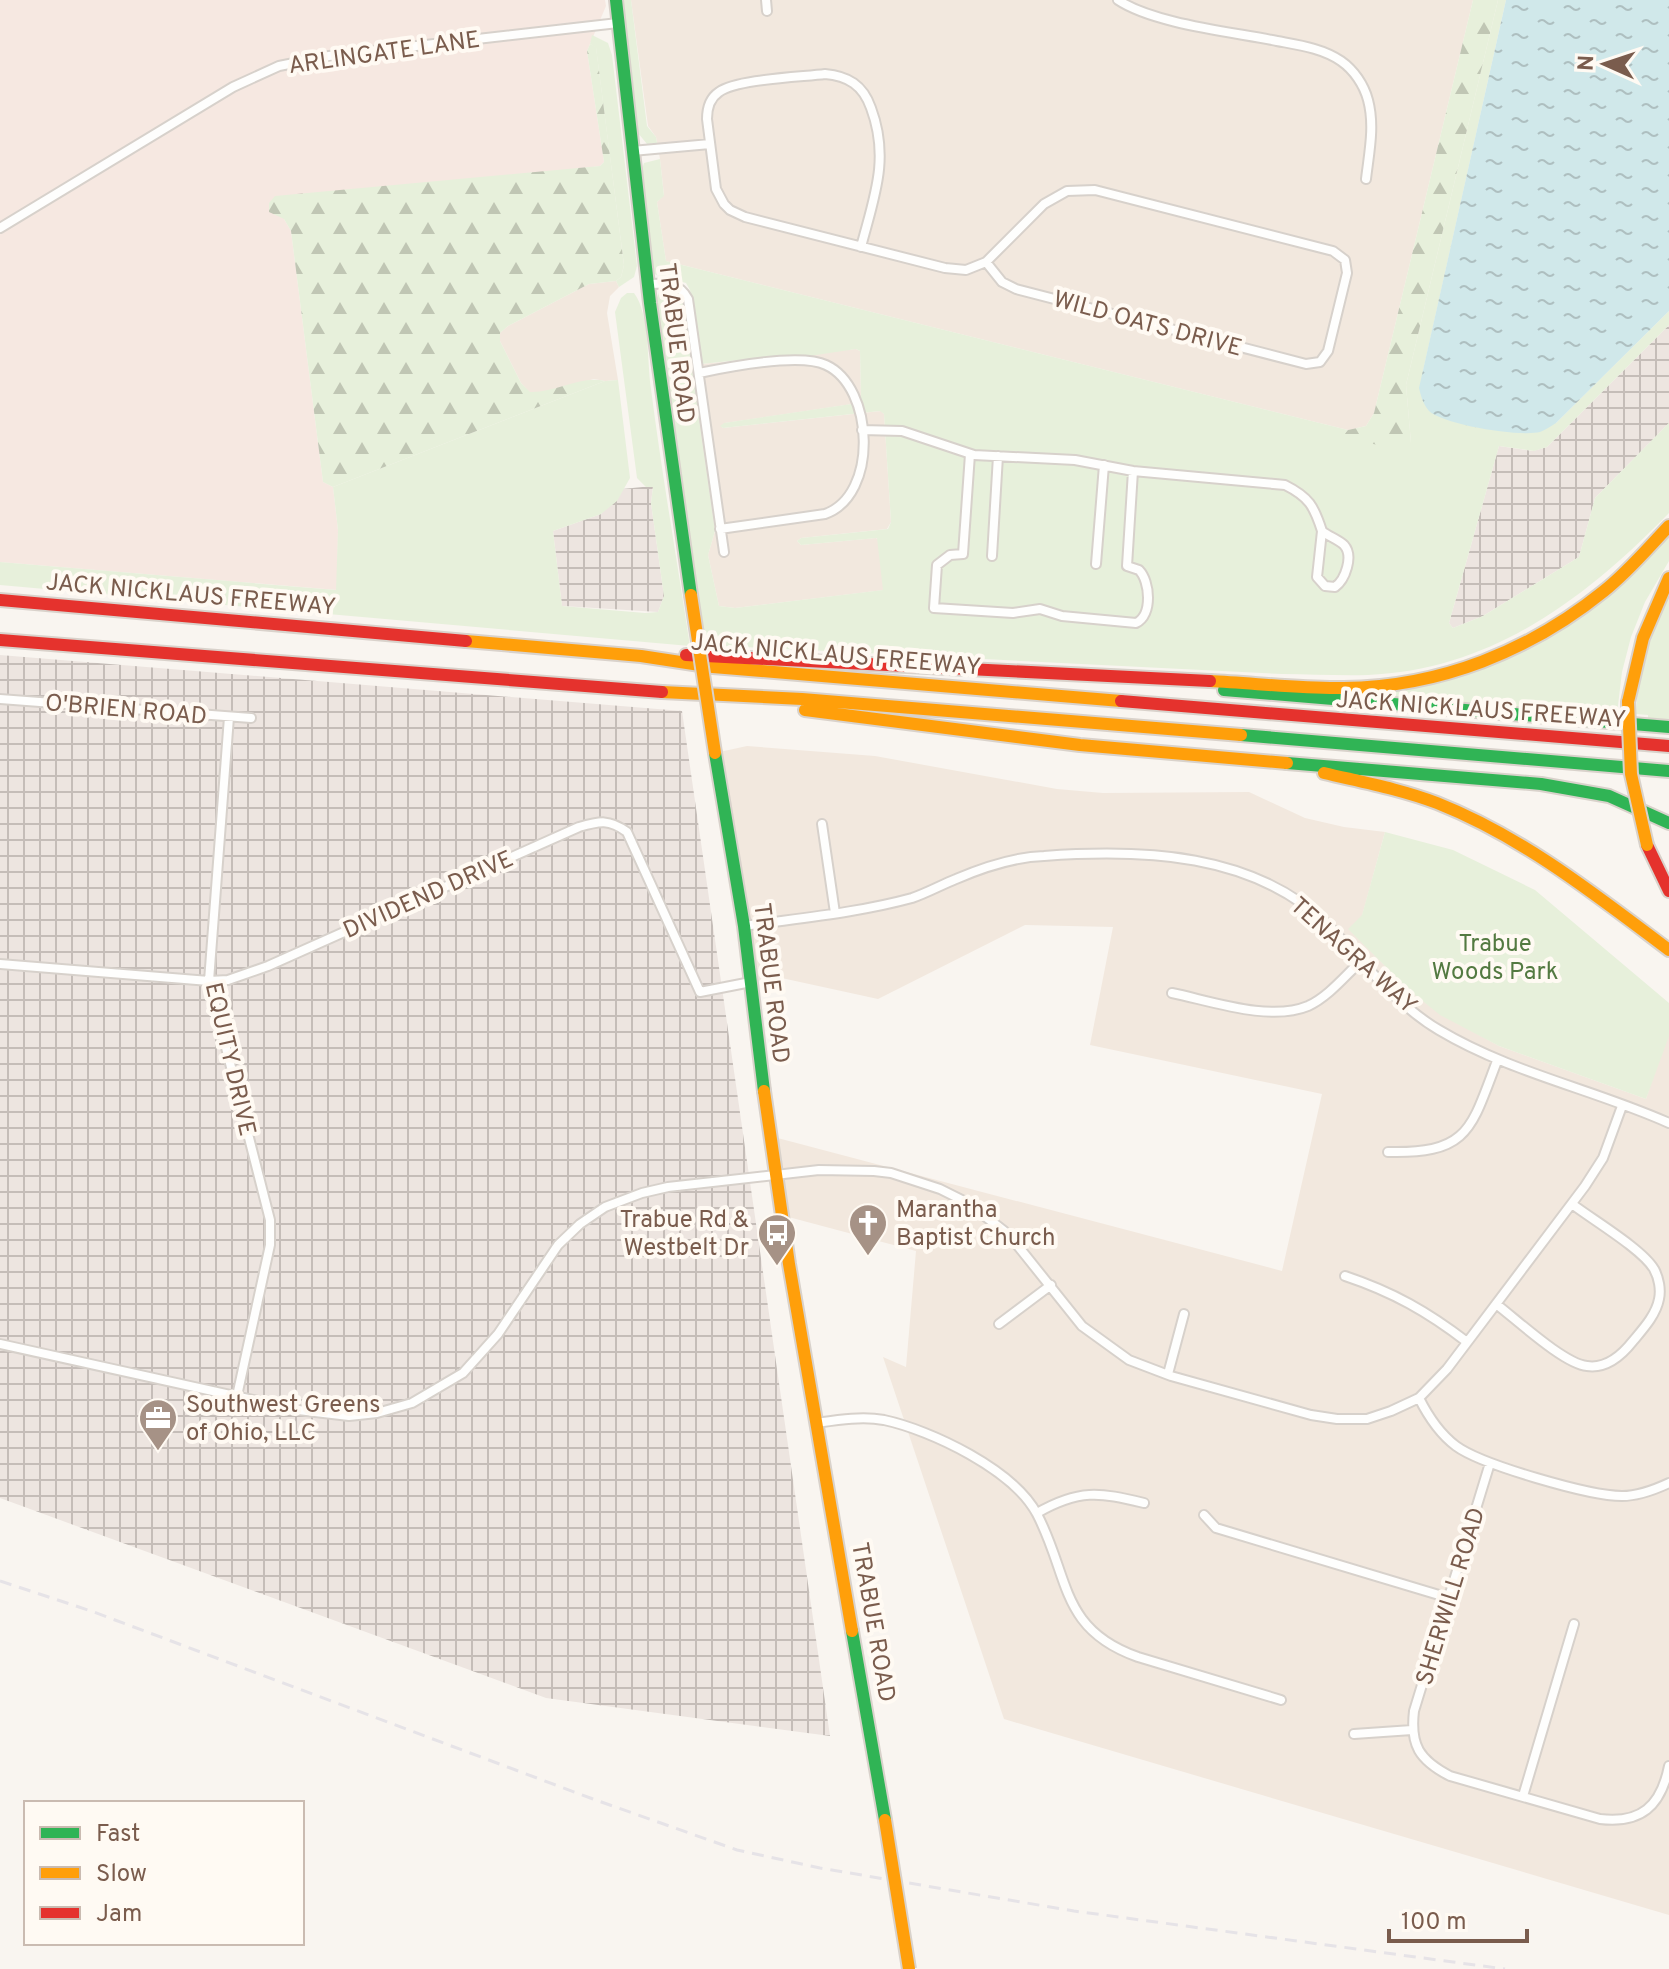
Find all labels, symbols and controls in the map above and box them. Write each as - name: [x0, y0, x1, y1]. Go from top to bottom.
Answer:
- north arrow: [1565, 24, 1645, 104]
- street label: ARLINGATE LANE: [286, 26, 482, 82]
- text: N: [1574, 54, 1601, 72]
- street label: TRABUE ROAD: [650, 261, 700, 425]
- street label: WILD OATS DRIVE: [1050, 285, 1245, 365]
- street label: JACK NICKLAUS FREEWAY: [44, 568, 337, 624]
- street label: JACK NICKLAUS FREEWAY: [689, 628, 982, 684]
- street label: JACK NICKLAUS FREEWAY: [1335, 686, 1627, 736]
- street label: O'BRIEN ROAD: [44, 689, 208, 733]
- street label: DIVIDEND DRIVE: [339, 845, 519, 947]
- street label: TENAGRA WAY: [1283, 892, 1422, 1021]
- street label: TRABUE ROAD: [745, 901, 795, 1065]
- park label: Trabue Woods Park: [1431, 930, 1559, 988]
- street label: EQUITY DRIVE: [197, 980, 261, 1139]
- place label: Marantha Baptist Church: [896, 1196, 1056, 1254]
- church icon: Marantha Baptist Church: [847, 1202, 889, 1257]
- place label: Trabue Rd & Westbelt Dr: [619, 1206, 749, 1264]
- bus stop icon: Trabue Rd & Westbelt Dr: [756, 1212, 798, 1267]
- place label: Southwest Greens of Ohio, LLC: [186, 1391, 381, 1449]
- office icon: Southwest Greens of Ohio, LLC: [137, 1397, 179, 1452]
- street label: SHERWILL ROAD: [1411, 1504, 1493, 1689]
- street label: TRABUE ROAD: [843, 1540, 901, 1705]
- legend: [24, 1801, 304, 1945]
- text: Fast: [96, 1820, 140, 1850]
- text: Slow: [96, 1860, 147, 1890]
- scale bar: [1389, 1893, 1527, 1943]
- text: Jam: [96, 1900, 142, 1930]
- text: 100 m: [1401, 1908, 1467, 1938]

